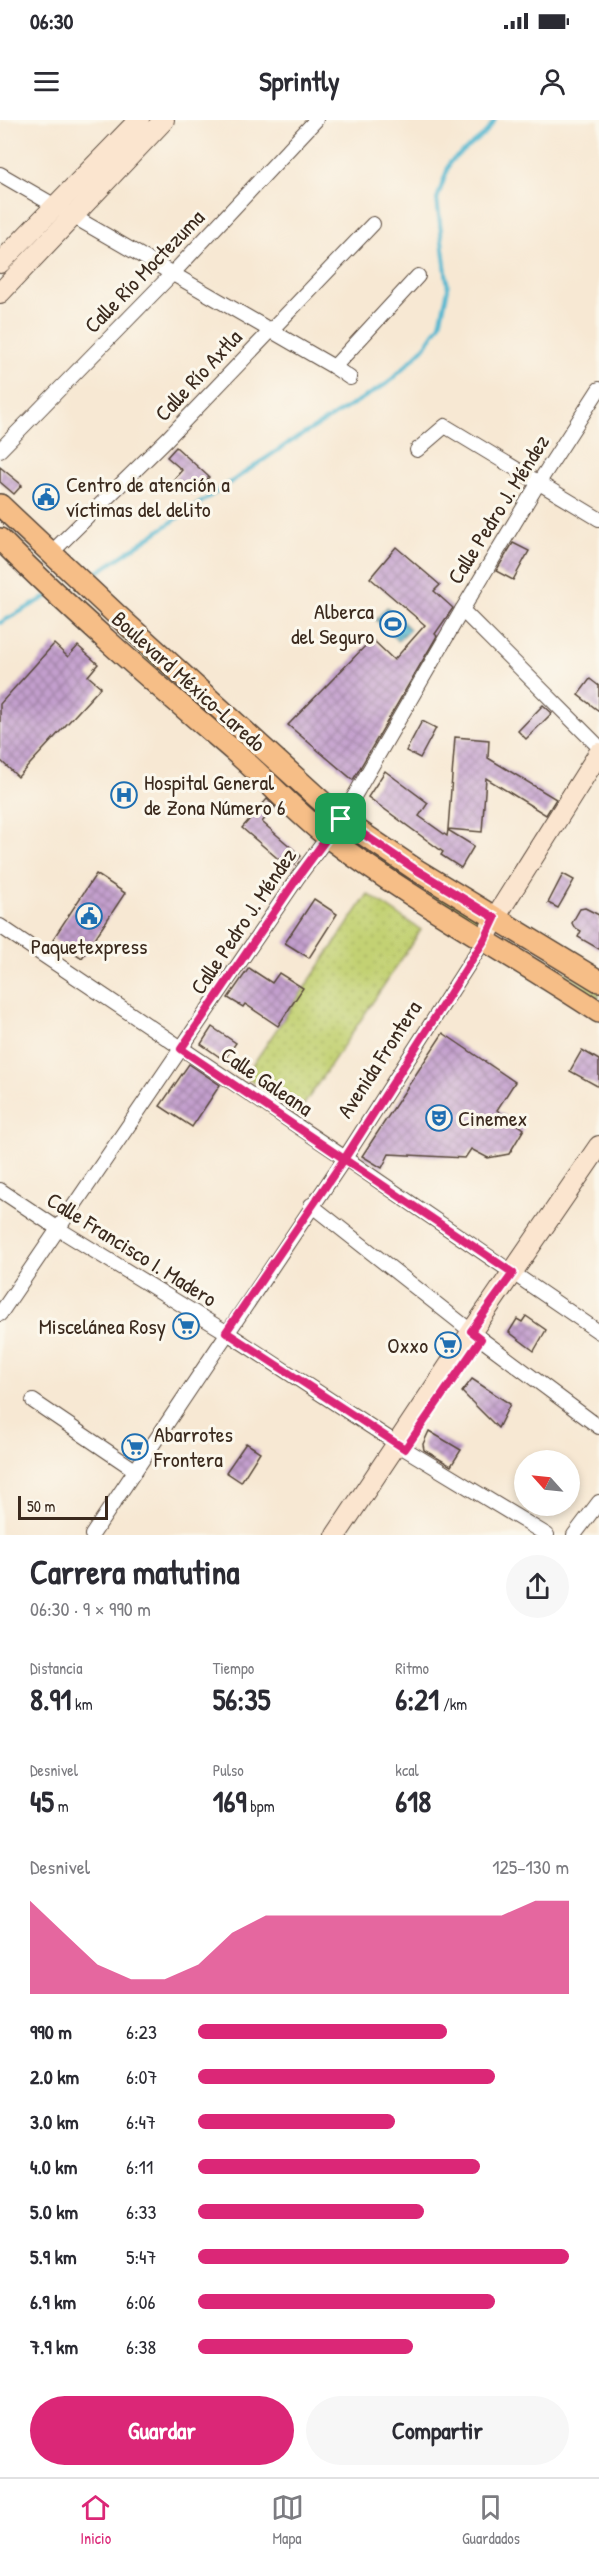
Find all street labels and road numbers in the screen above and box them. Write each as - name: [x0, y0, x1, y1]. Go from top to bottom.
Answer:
- street label: Calle Río Moctezuma: [77, 202, 211, 339]
- street label: Calle Río Axtla: [148, 322, 249, 427]
- street label: Calle Pedro J. Méndez: [440, 429, 556, 589]
- street label: Boulevard México-Laredo: [106, 604, 272, 758]
- street label: Calle Pedro J. Méndez: [183, 842, 303, 1000]
- street label: Avenida Frontera: [330, 994, 428, 1124]
- street label: Calle Galeana: [215, 1039, 319, 1123]
- street label: Calle Francisco I. Madero: [41, 1185, 223, 1313]

